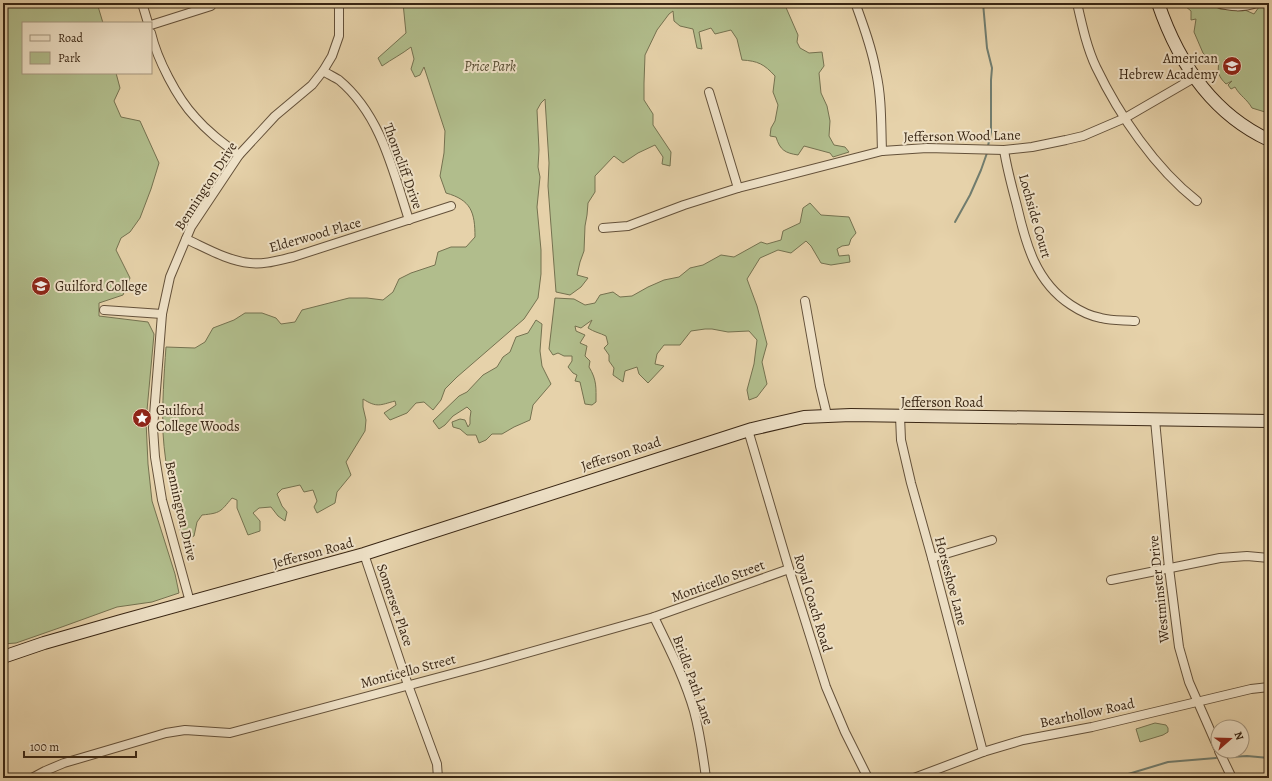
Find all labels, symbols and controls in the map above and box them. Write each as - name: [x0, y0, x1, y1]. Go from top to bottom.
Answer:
- legend: [22, 22, 152, 74]
- text: Road: [58, 30, 84, 46]
- place label: American Hebrew Academy: [1119, 49, 1219, 84]
- text: Park: [58, 50, 81, 66]
- school or university icon: American Hebrew Academy: [1221, 55, 1243, 77]
- park label: Price Park: [464, 57, 516, 76]
- street label: Thorncliff Drive: [379, 120, 427, 212]
- street label: Jefferson Wood Lane: [903, 125, 1021, 147]
- street label: Bennington Drive: [170, 138, 242, 234]
- street label: Lochside Court: [1014, 172, 1056, 261]
- street label: Elderwood Place: [267, 213, 363, 257]
- school or university icon: Guilford College: [30, 275, 52, 297]
- place label: Guilford College: [55, 277, 148, 296]
- street label: Jefferson Road: [901, 393, 984, 412]
- place label: Guilford College Woods: [156, 401, 240, 436]
- place icon: Guilford College Woods: [131, 407, 153, 429]
- street label: Jefferson Road: [579, 432, 664, 476]
- street label: Bennington Drive: [160, 459, 202, 563]
- street label: Jefferson Road: [271, 533, 356, 573]
- street label: Horseshoe Lane: [930, 534, 972, 628]
- street label: Westminster Drive: [1144, 534, 1174, 645]
- street label: Royal Coach Road: [789, 552, 837, 654]
- street label: Monticello Street: [669, 555, 768, 607]
- street label: Somerset Place: [372, 561, 418, 649]
- street label: Bridle Path Lane: [668, 633, 718, 727]
- street label: Monticello Street: [358, 649, 458, 693]
- street label: Bearhollow Road: [1038, 694, 1136, 732]
- north arrow: [1210, 719, 1250, 759]
- text: N: [1231, 729, 1247, 742]
- scale bar: [24, 733, 136, 759]
- text: 100 m: [30, 739, 59, 755]

